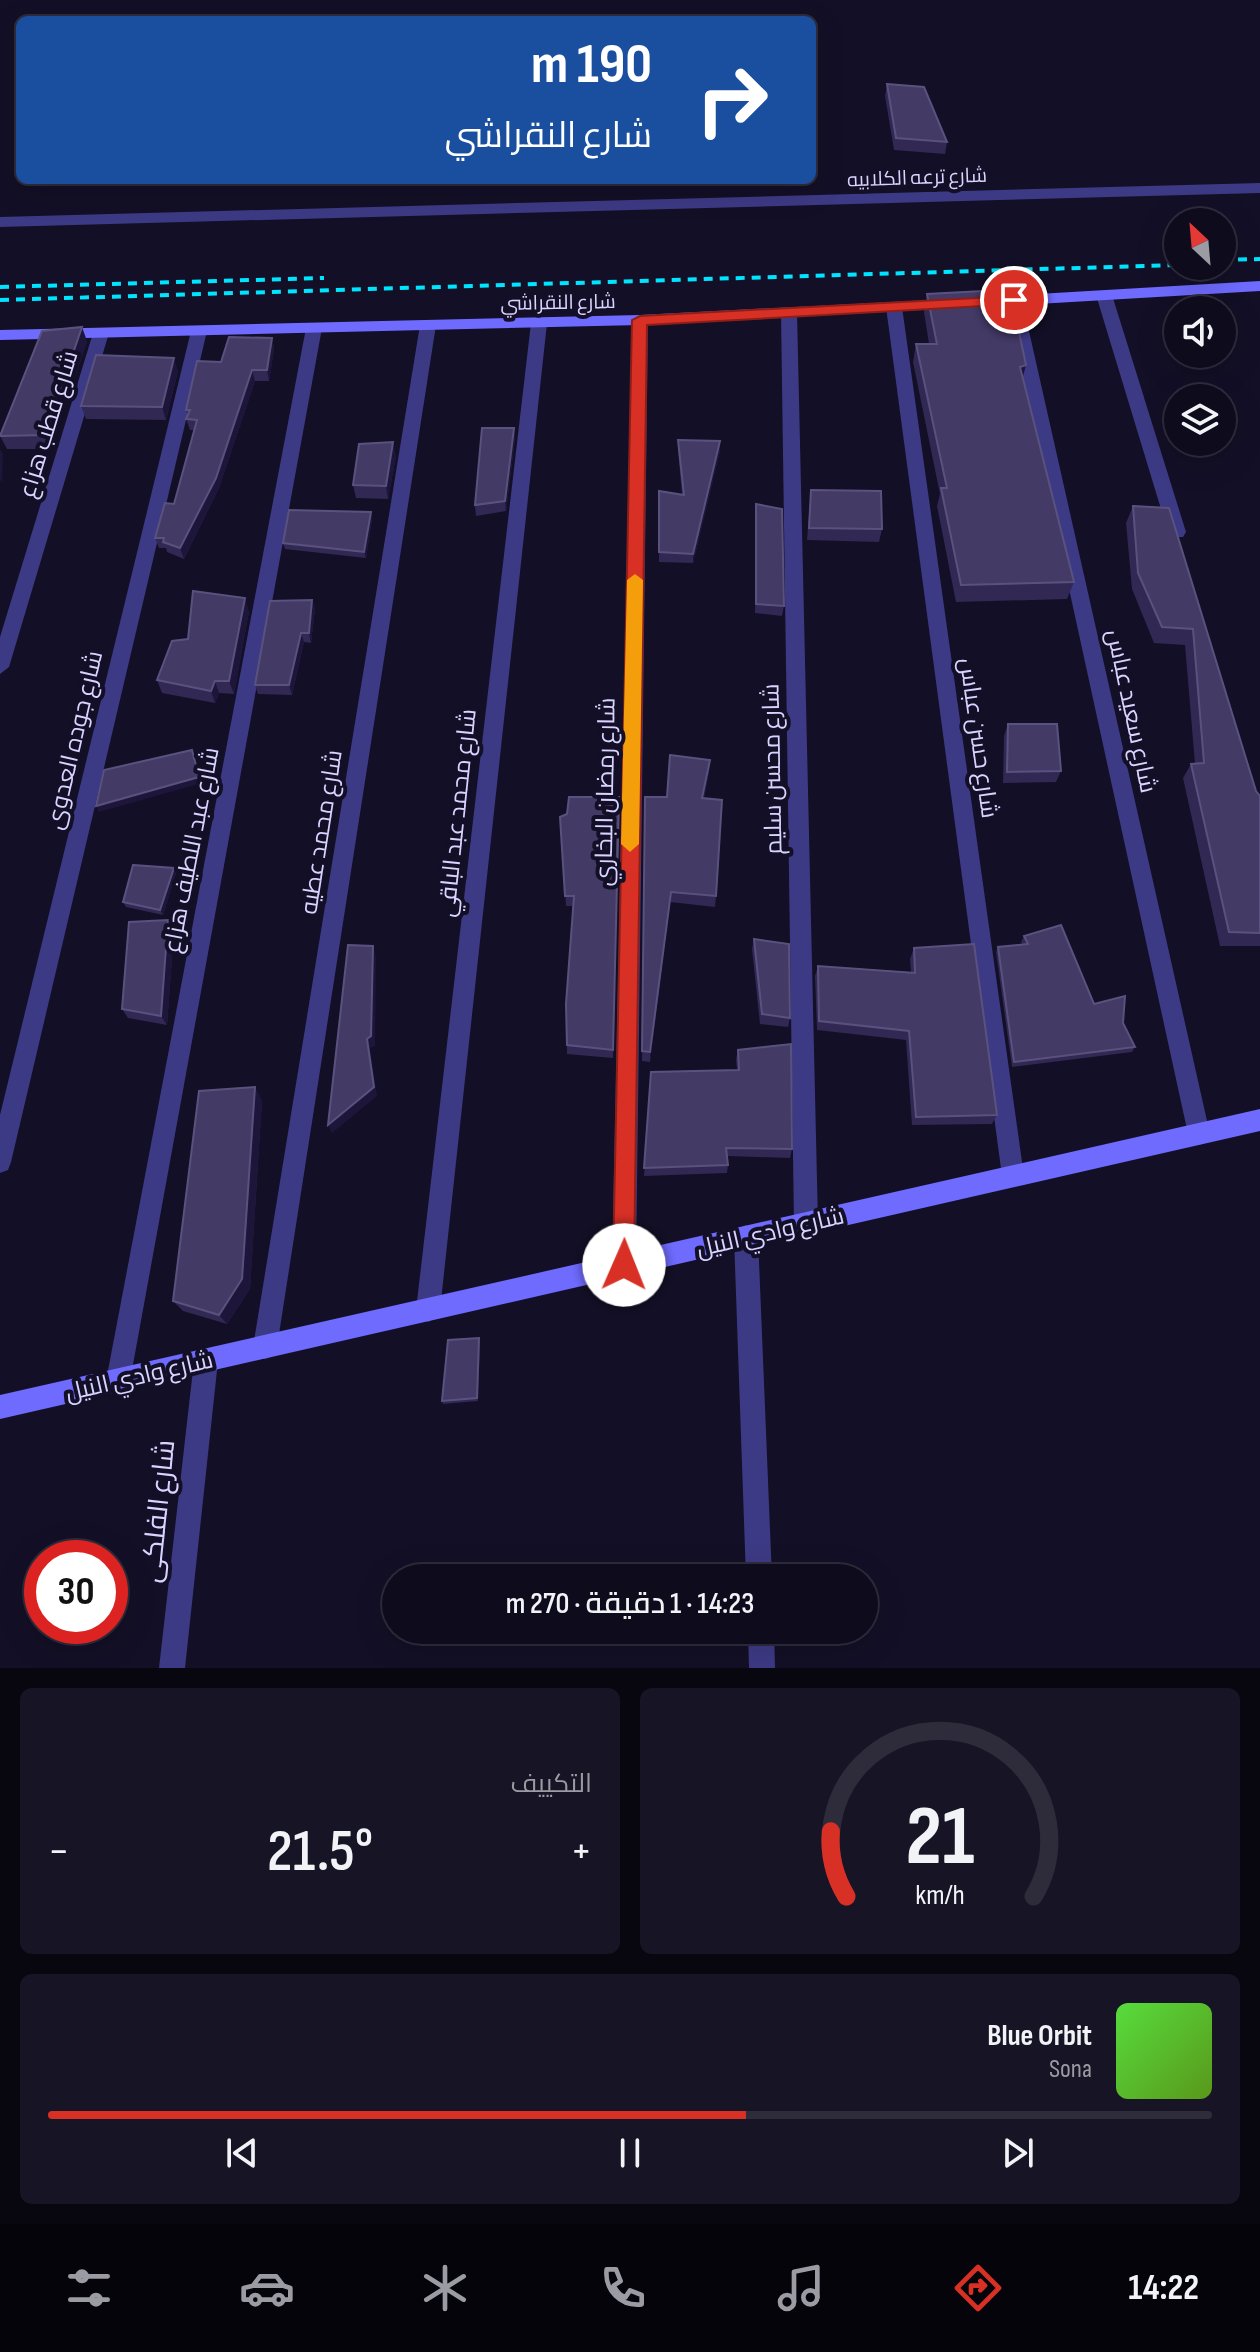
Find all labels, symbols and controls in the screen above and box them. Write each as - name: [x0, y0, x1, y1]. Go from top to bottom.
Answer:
- text: 190 m: [531, 32, 652, 99]
- icon: right: [680, 48, 784, 152]
- text: شارع النقراشي: [445, 115, 652, 158]
- street label: شارع ترعه الكلابيه: [847, 164, 987, 193]
- north arrow: [1164, 208, 1236, 280]
- map controls: [1164, 208, 1236, 456]
- pin: [980, 266, 1048, 334]
- icon: arrive: [992, 278, 1036, 322]
- street label: شارع النقراشي: [500, 290, 616, 318]
- button: sound: [1164, 296, 1236, 368]
- street label: شارع قطب هزاع: [12, 347, 86, 501]
- button: layers: [1164, 384, 1236, 456]
- street label: شارع سعيد عباس: [1099, 627, 1163, 796]
- street label: شارع جوده العدوى: [40, 648, 110, 833]
- street label: شارع حسن عباس: [952, 656, 1004, 820]
- street label: شارع محسن سليم: [757, 683, 789, 855]
- street label: شارع رمضان البخاري: [589, 697, 625, 887]
- street label: شارع محمد عبد الباقي: [432, 708, 487, 919]
- street label: شارع عبد اللطيف هزاع: [157, 745, 227, 956]
- street label: شارع محمد عطيه: [294, 748, 350, 917]
- street label: شارع وادي النيل: [693, 1201, 847, 1266]
- position arrow: [582, 1223, 666, 1307]
- street label: شارع وادي النيل: [62, 1345, 216, 1410]
- street label: شارع الفلكى: [135, 1438, 183, 1584]
- speed limit sign: 30: [24, 1540, 128, 1644]
- text: 14:23 · 1 دقيقة · 270 m: [506, 1586, 754, 1622]
- text: التكييف: [510, 1769, 592, 1800]
- text: 21: [905, 1788, 975, 1888]
- text: 21.5°: [267, 1816, 373, 1888]
- text: −: [48, 1825, 70, 1878]
- text: +: [570, 1825, 592, 1878]
- text: km/h: [915, 1878, 965, 1913]
- text: Blue Orbit: [987, 2018, 1092, 2054]
- text: Sona: [1049, 2054, 1092, 2085]
- icon: previous: [220, 2131, 264, 2175]
- icon: pause: [608, 2131, 652, 2175]
- icon: next: [996, 2131, 1040, 2175]
- icon: filters: [61, 2260, 117, 2316]
- icon: car: [239, 2260, 295, 2316]
- icon: climate: [417, 2260, 473, 2316]
- icon: phone: [595, 2260, 651, 2316]
- icon: music: [773, 2260, 829, 2316]
- icon: directions: [950, 2260, 1006, 2316]
- text: 14:22: [1128, 2267, 1199, 2310]

